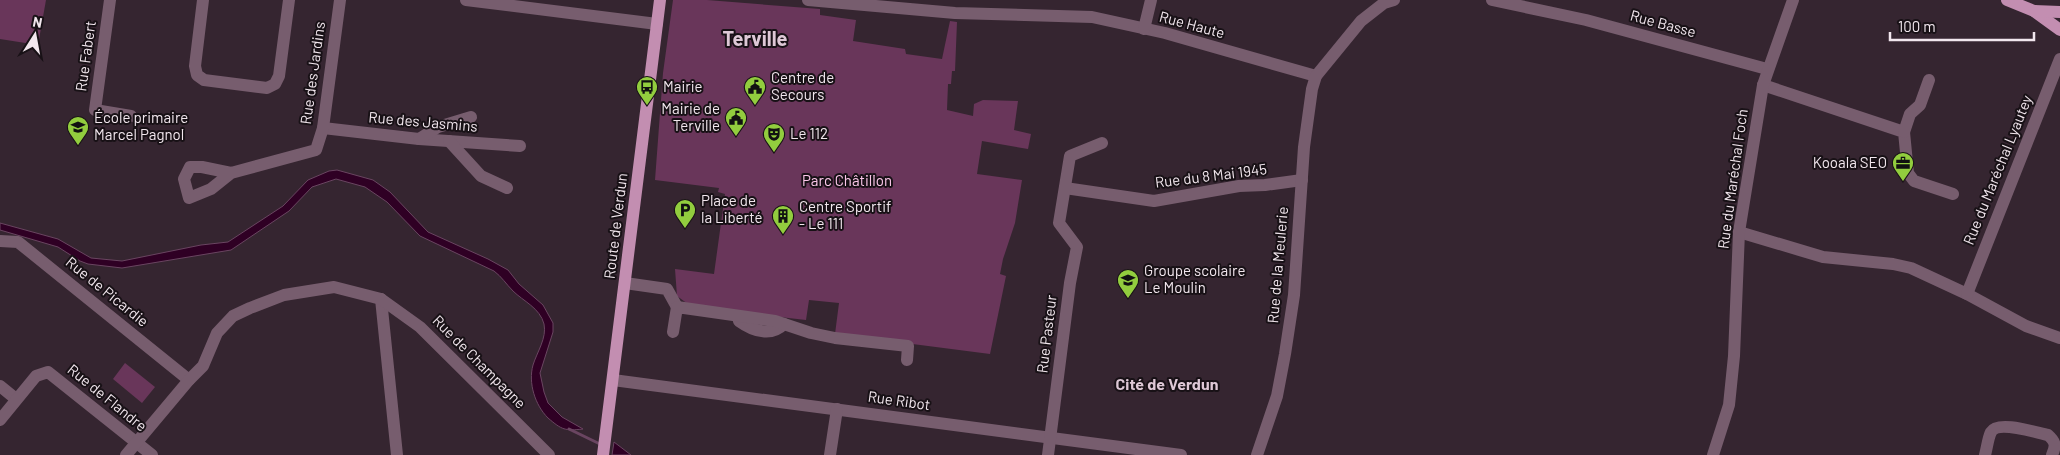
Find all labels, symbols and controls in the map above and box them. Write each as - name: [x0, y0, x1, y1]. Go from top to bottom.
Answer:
- street label: Rue Basse: [1628, 6, 1698, 40]
- street label: Rue Haute: [1158, 7, 1227, 41]
- north arrow: [10, 10, 60, 60]
- scale bar: [1890, 10, 2034, 42]
- text: N: [31, 13, 44, 31]
- text: 100 m: [1898, 17, 1936, 35]
- street label: Rue Fabert: [71, 19, 99, 92]
- street label: Rue des Jardins: [296, 20, 328, 125]
- district label: Terville: [723, 26, 788, 50]
- place label: Centre de Secours: [771, 68, 834, 103]
- bus stop icon: Mairie: [635, 75, 659, 106]
- public building icon: Centre de Secours: [743, 75, 767, 106]
- place label: Mairie: [663, 77, 703, 95]
- street label: Rue du Maréchal Lyautey: [1959, 92, 2035, 247]
- place label: Mairie de Terville: [661, 99, 720, 134]
- public building icon: Mairie de Terville: [724, 106, 748, 137]
- street label: Rue des Jasmins: [368, 107, 478, 135]
- place label: École primaire Marcel Pagnol: [94, 108, 188, 143]
- street label: Rue du Maréchal Foch: [1713, 108, 1751, 250]
- school or university icon: École primaire Marcel Pagnol: [66, 115, 90, 146]
- theatre icon: Le 112: [762, 122, 786, 153]
- place label: Le 112: [790, 124, 828, 142]
- office icon: Kooala SEO: [1891, 151, 1915, 182]
- place label: Kooala SEO: [1813, 153, 1887, 171]
- street label: Rue du 8 Mai 1945: [1154, 159, 1268, 191]
- park label: Parc Châtillon: [802, 171, 892, 189]
- street label: Route de Verdun: [600, 172, 630, 280]
- place label: Place de la Liberté: [701, 191, 762, 226]
- place label: Centre Sportif - Le 111: [799, 197, 891, 232]
- parking icon: Place de la Liberté: [673, 198, 697, 229]
- building icon: Centre Sportif - Le 111: [771, 204, 795, 235]
- street label: Rue de la Meulerie: [1263, 206, 1291, 324]
- street label: Rue de Picardie: [63, 252, 153, 330]
- place label: Groupe scolaire Le Moulin: [1144, 261, 1245, 296]
- school or university icon: Groupe scolaire Le Moulin: [1116, 268, 1140, 299]
- street label: Rue Pasteur: [1032, 293, 1060, 374]
- street label: Rue de Champagne: [429, 311, 530, 412]
- street label: Rue de Flandre: [64, 360, 151, 435]
- district label: Cité de Verdun: [1116, 374, 1218, 393]
- street label: Rue Ribot: [867, 387, 932, 413]

